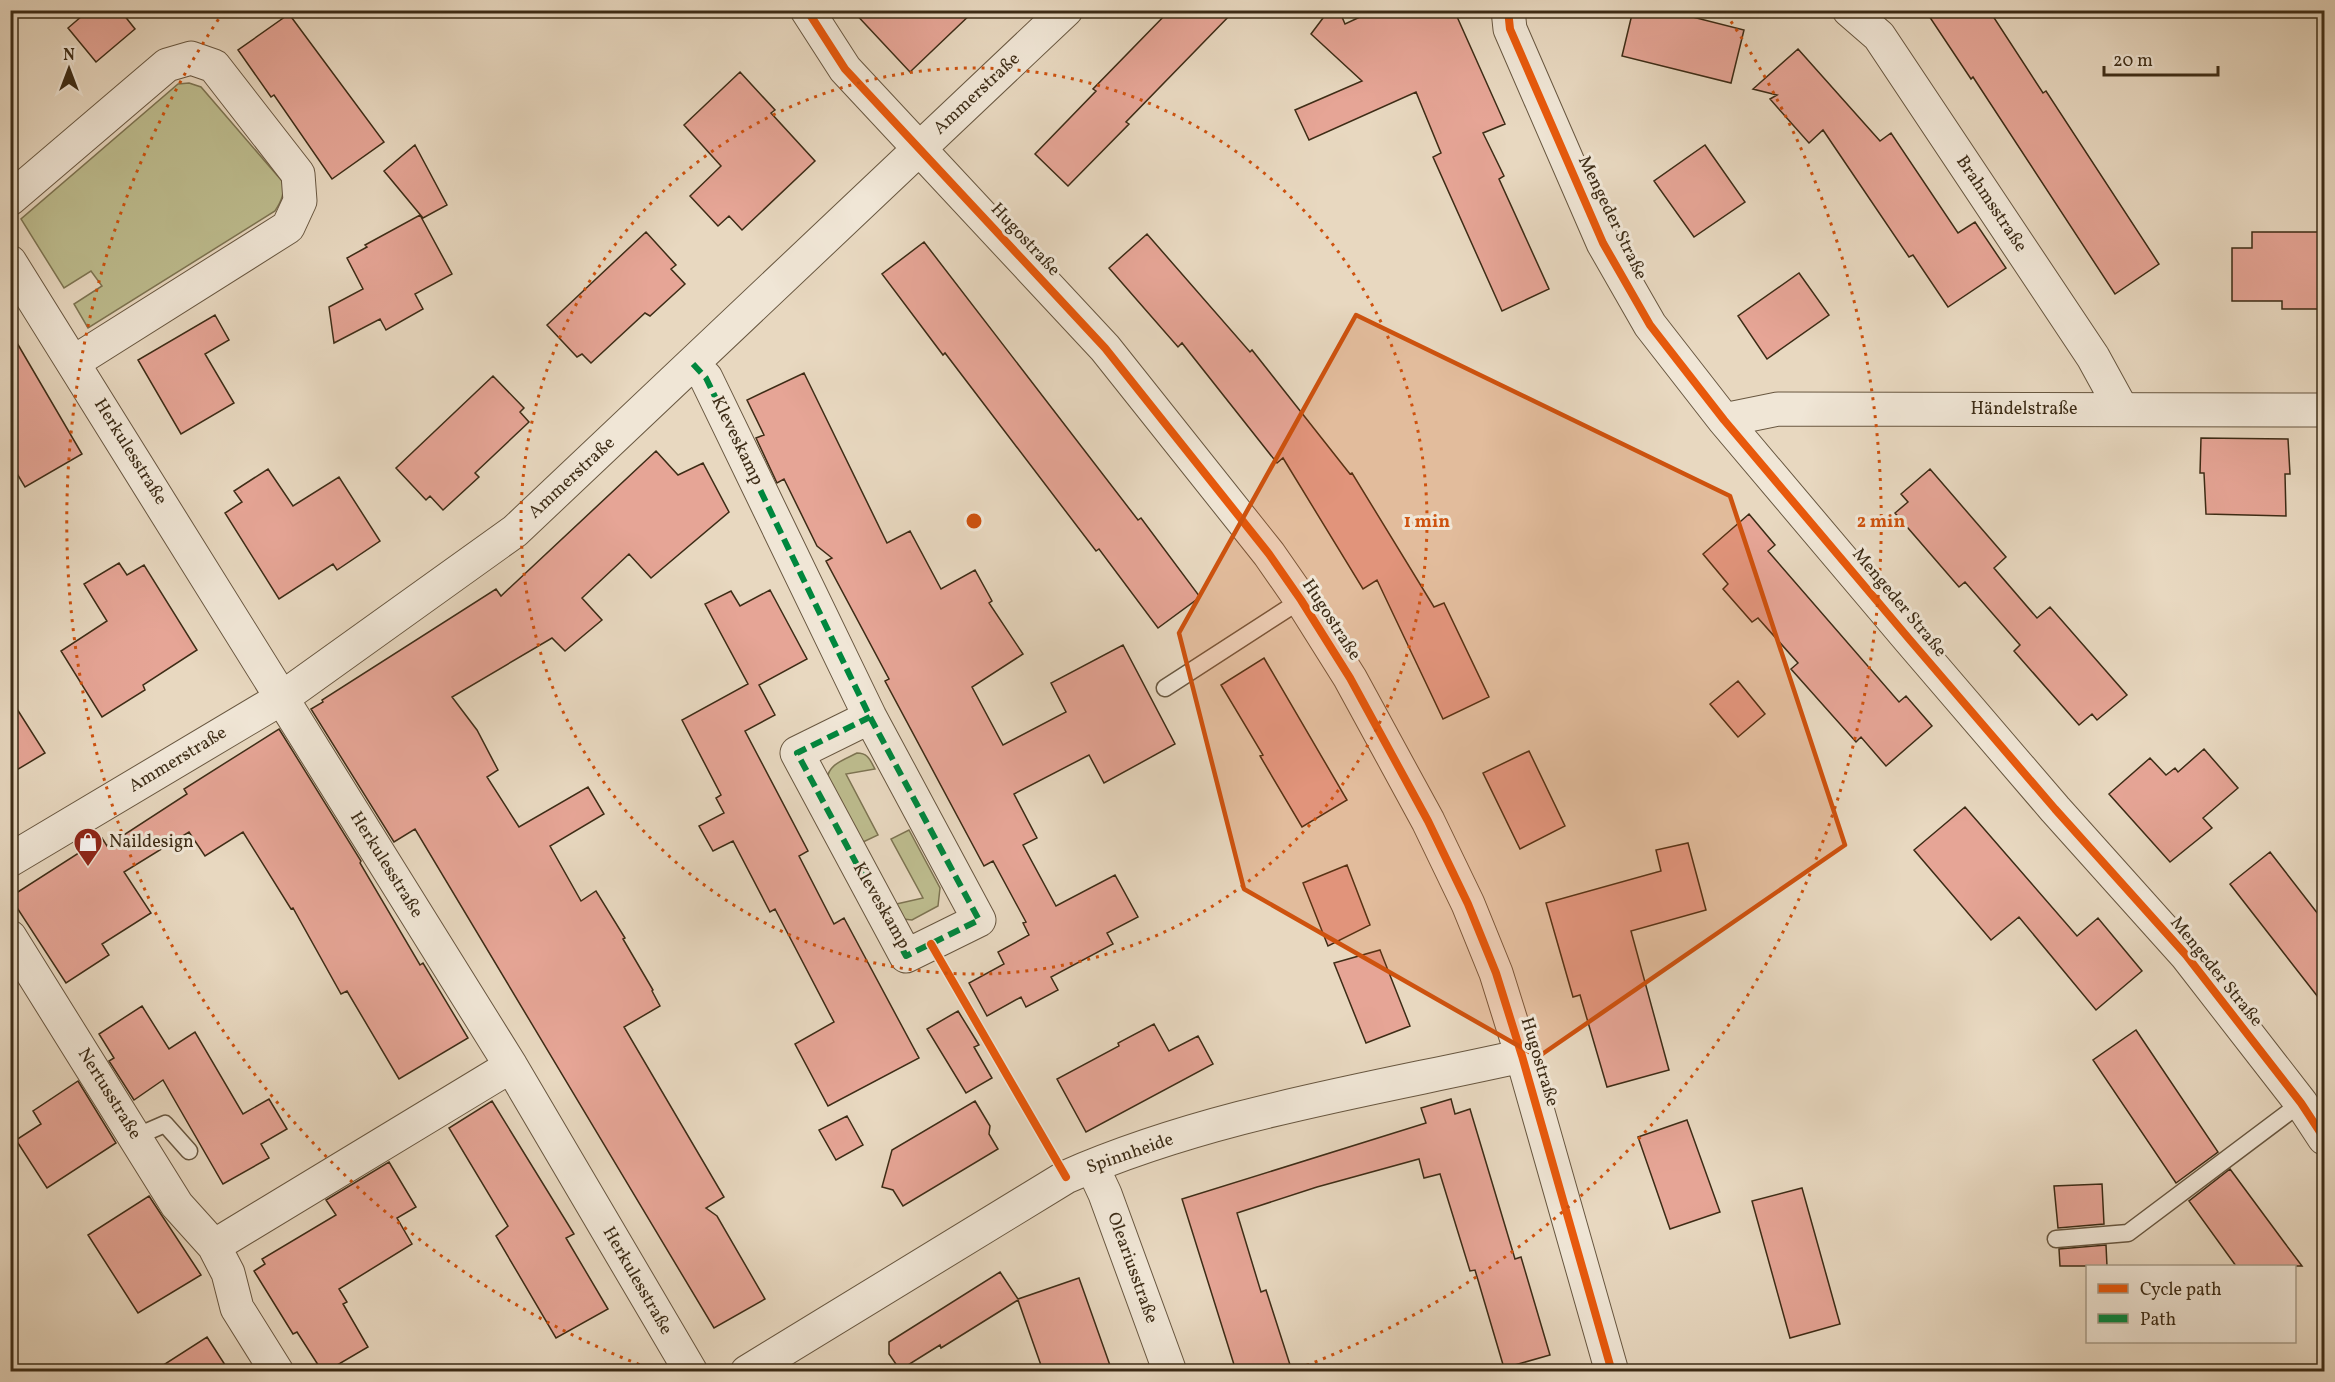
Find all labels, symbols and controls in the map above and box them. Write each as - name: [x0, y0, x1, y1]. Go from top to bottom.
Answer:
- north arrow: [39, 39, 99, 99]
- scale bar: [2104, 39, 2218, 77]
- text: N: [63, 45, 75, 67]
- street label: Ammerstraße: [928, 47, 1026, 141]
- text: 20 m: [2113, 49, 2153, 74]
- street label: Brahmsstraße: [1949, 151, 2033, 257]
- street label: Mengeder Straße: [1571, 152, 1653, 284]
- street label: Hugostraße: [984, 198, 1066, 282]
- street label: Kleveskamp: [705, 392, 769, 490]
- street label: Herkulesstraße: [87, 394, 173, 510]
- street label: Händelstraße: [1970, 397, 2078, 422]
- street label: Ammerstraße: [523, 431, 621, 525]
- text: 1 min: [1404, 510, 1450, 535]
- text: 2 min: [1857, 510, 1905, 535]
- centre of rings: [964, 511, 984, 531]
- street label: Mengeder Straße: [1846, 543, 1952, 663]
- street label: Hugostraße: [1295, 574, 1367, 666]
- street label: Ammerstraße: [124, 721, 232, 799]
- street label: Herkulesstraße: [343, 807, 429, 923]
- shop icon: Naildesign: [72, 826, 104, 868]
- place label: Naildesign: [109, 830, 194, 855]
- street label: Kleveskamp: [846, 858, 916, 954]
- street label: Mengeder Straße: [2164, 912, 2268, 1032]
- street label: Hugostraße: [1514, 1014, 1564, 1110]
- street label: Nertusstraße: [71, 1044, 147, 1144]
- street label: Spinnheide: [1083, 1127, 1177, 1181]
- street label: Oleariusstraße: [1100, 1209, 1164, 1327]
- street label: Herkulesstraße: [596, 1222, 678, 1340]
- legend: [2086, 1265, 2296, 1343]
- text: Cycle path: [2140, 1278, 2222, 1303]
- text: Path: [2140, 1308, 2176, 1333]

